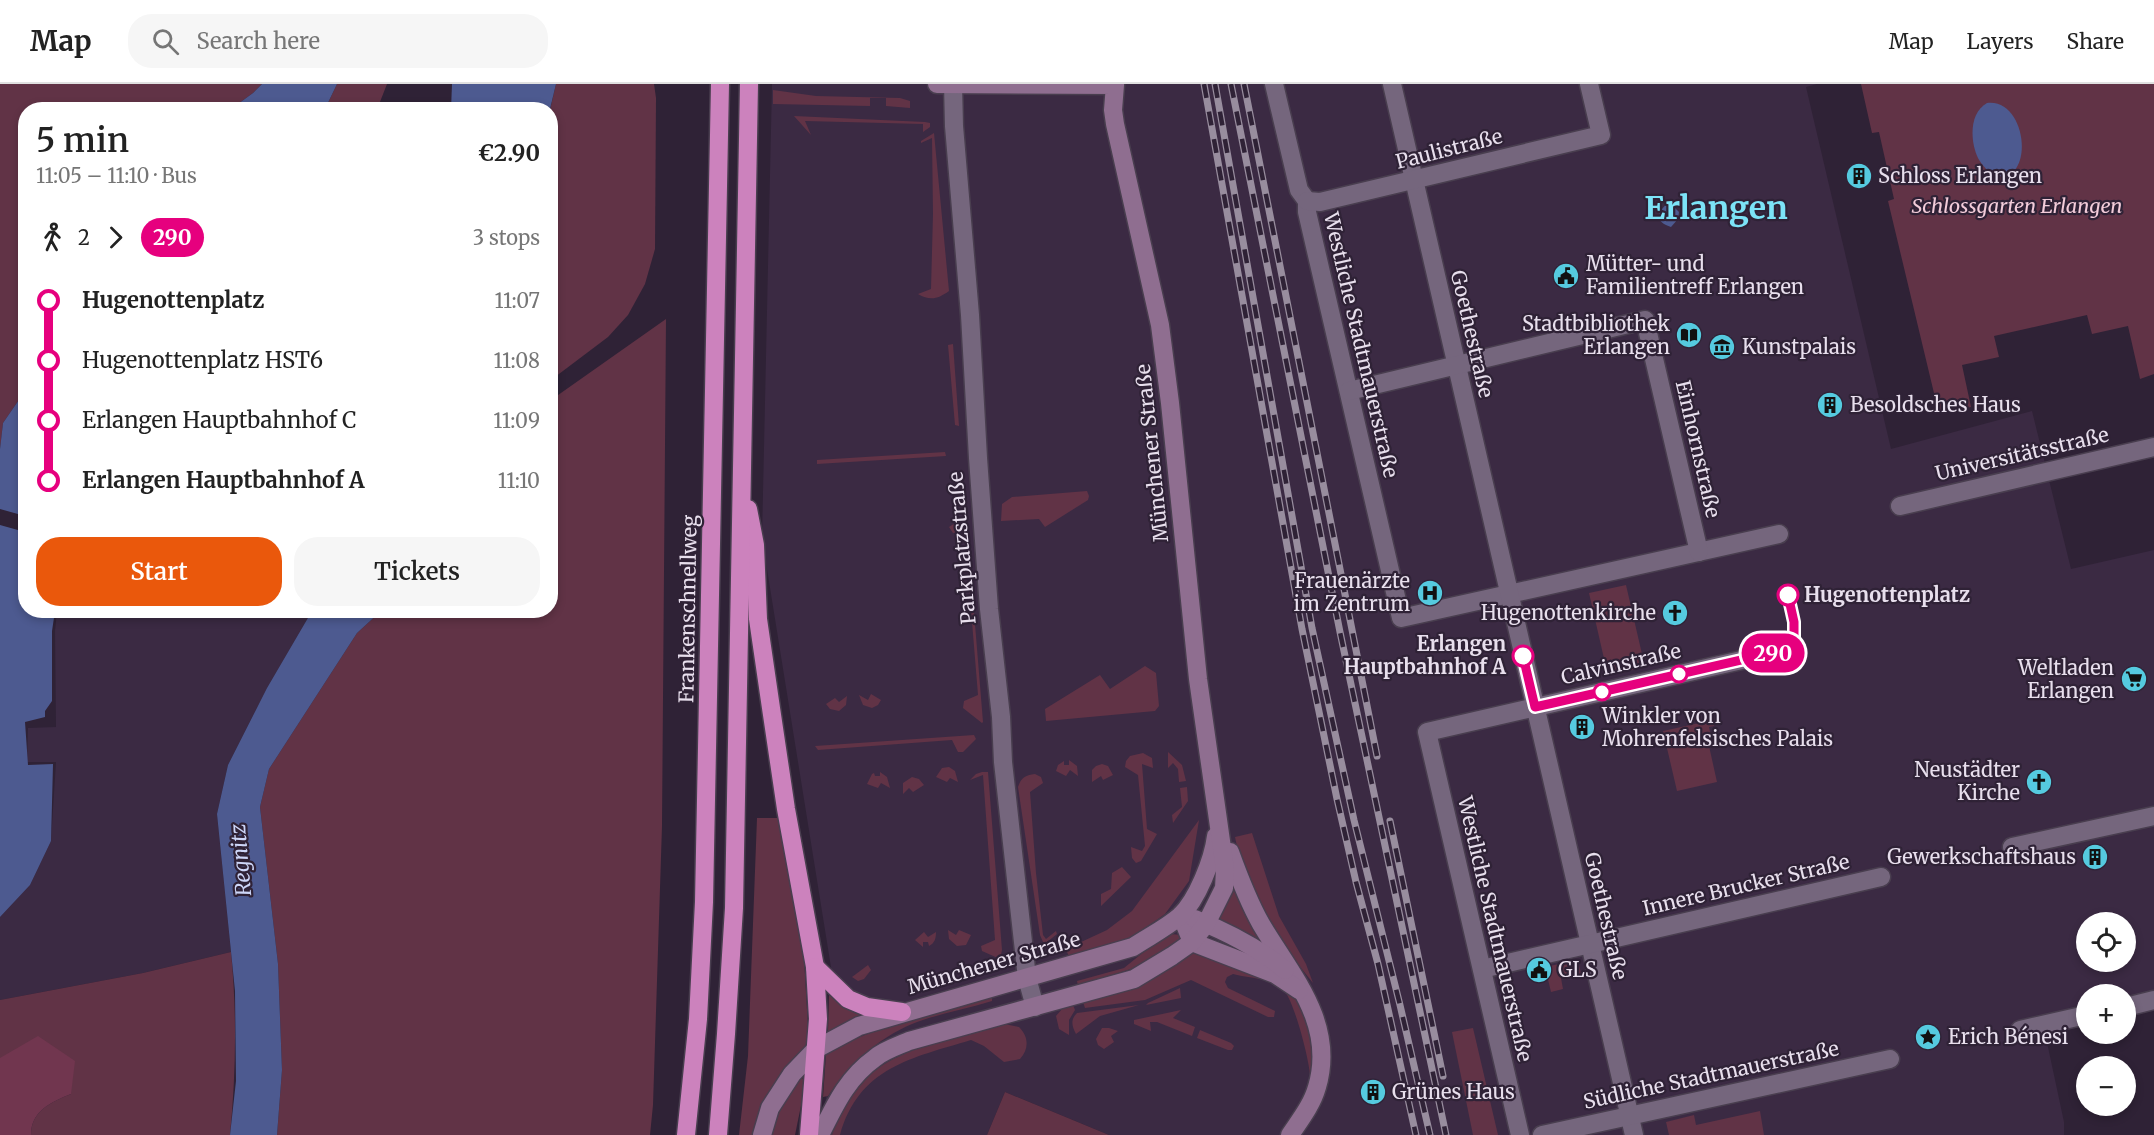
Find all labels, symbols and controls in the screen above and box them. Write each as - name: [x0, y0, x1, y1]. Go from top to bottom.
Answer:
- search box: [128, 14, 548, 68]
- text: Map: [30, 23, 92, 59]
- icon: search: [149, 25, 182, 58]
- text: Search here: [197, 27, 320, 55]
- text: Map: [1889, 28, 1934, 55]
- text: Layers: [1967, 28, 2034, 55]
- text: Share: [2067, 28, 2124, 55]
- text: 5 min: [36, 120, 129, 161]
- street label: Paulistraße: [1393, 123, 1505, 174]
- text: €2.90: [478, 139, 540, 167]
- building icon: Schloss Erlangen: [1844, 161, 1874, 191]
- text: 11:05 – 11:10 · Bus: [36, 163, 197, 188]
- place label: Schloss Erlangen: [1878, 163, 2042, 188]
- district label: Erlangen: [1644, 188, 1788, 228]
- park label: Schlossgarten Erlangen: [1912, 193, 2122, 218]
- street label: Westliche Stadtmauerstraße: [1319, 209, 1404, 480]
- icon: walk: [36, 221, 69, 254]
- icon: forward: [99, 221, 132, 254]
- text: 290: [153, 224, 192, 251]
- text: 2: [78, 225, 90, 250]
- text: 3 stops: [473, 225, 540, 250]
- place label: Mütter- und Familientreff Erlangen: [1586, 251, 1804, 299]
- public building icon: Mütter- und Familientreff Erlangen: [1551, 261, 1581, 291]
- street label: Goethestraße: [1446, 268, 1499, 400]
- text: Hugenottenplatz: [82, 286, 265, 314]
- text: 11:07: [495, 288, 540, 313]
- place label: Stadtbibliothek Erlangen: [1522, 311, 1670, 359]
- library icon: Stadtbibliothek Erlangen: [1674, 320, 1704, 350]
- museum icon: Kunstpalais: [1707, 332, 1737, 362]
- place label: Kunstpalais: [1742, 334, 1856, 359]
- text: Hugenottenplatz HST6: [82, 346, 323, 374]
- text: 11:08: [494, 348, 540, 373]
- street label: Münchener Straße: [1130, 363, 1173, 543]
- street label: Einhornstraße: [1671, 378, 1726, 520]
- building icon: Besoldsches Haus: [1815, 390, 1845, 420]
- place label: Besoldsches Haus: [1850, 392, 2021, 417]
- text: Erlangen Hauptbahnhof C: [82, 406, 356, 434]
- text: 11:09: [493, 408, 540, 433]
- street label: Universitätsstraße: [1933, 421, 2111, 486]
- text: Erlangen Hauptbahnhof A: [82, 466, 365, 494]
- text: 11:10: [498, 468, 540, 493]
- street label: Parkplatzstraße: [942, 471, 981, 625]
- street label: Frankenschnellweg: [673, 515, 702, 703]
- button: Start: [36, 537, 282, 606]
- button: Tickets: [294, 537, 540, 606]
- place label: Frauenärzte im Zentrum: [1293, 568, 1410, 616]
- hospital icon: Frauenärzte im Zentrum: [1415, 578, 1445, 608]
- place label: Hugenottenplatz: [1804, 582, 1970, 607]
- marker: Hugenottenplatz: [1777, 584, 1799, 606]
- church icon: Hugenottenkirche: [1660, 598, 1690, 628]
- place label: Hugenottenkirche: [1481, 600, 1656, 625]
- place label: Erlangen Hauptbahnhof A: [1343, 631, 1507, 679]
- line badge: 290: [1738, 634, 1808, 672]
- street label: Calvinstraße: [1559, 638, 1683, 689]
- text: 290: [1754, 640, 1792, 667]
- marker: Erlangen Hauptbahnhof A: [1512, 645, 1534, 667]
- place label: Weltladen Erlangen: [2017, 655, 2114, 703]
- supermarket icon: Weltladen Erlangen: [2119, 664, 2149, 694]
- unlabelled marker: [1670, 665, 1688, 683]
- unlabelled marker: [1593, 683, 1611, 701]
- place label: Winkler von Mohrenfelsisches Palais: [1601, 703, 1833, 751]
- building icon: Winkler von Mohrenfelsisches Palais: [1567, 712, 1597, 742]
- place label: Neustädter Kirche: [1914, 757, 2020, 805]
- church icon: Neustädter Kirche: [2024, 767, 2054, 797]
- street label: Westliche Stadtmauerstraße: [1453, 793, 1538, 1064]
- water label: Regnitz: [224, 822, 257, 897]
- building icon: Gewerkschaftshaus: [2080, 842, 2110, 872]
- place label: Gewerkschaftshaus: [1887, 844, 2076, 869]
- street label: Innere Brucker Straße: [1640, 849, 1852, 921]
- street label: Goethestraße: [1580, 850, 1633, 982]
- map controls: [2076, 912, 2136, 1116]
- button: locate: [2076, 912, 2136, 972]
- street label: Münchener Straße: [904, 926, 1083, 999]
- public building icon: GLS: [1524, 955, 1554, 985]
- place label: GLS: [1558, 957, 1597, 982]
- button: +: [2076, 984, 2136, 1044]
- place icon: Erich Bénesi: [1913, 1022, 1943, 1052]
- place label: Erich Bénesi: [1948, 1024, 2068, 1049]
- street label: Südliche Stadtmauerstraße: [1581, 1035, 1841, 1114]
- button: −: [2076, 1056, 2136, 1116]
- building icon: Grünes Haus: [1358, 1077, 1388, 1107]
- place label: Grünes Haus: [1392, 1079, 1515, 1104]

